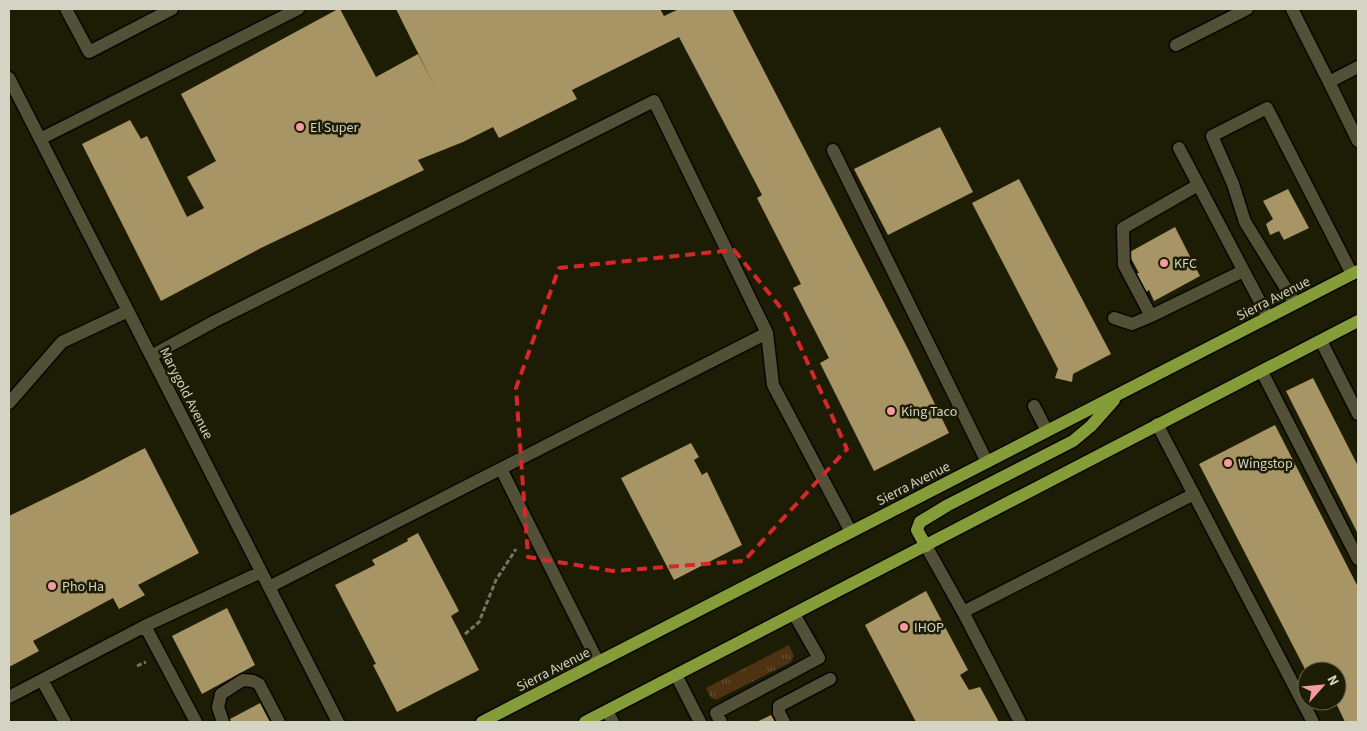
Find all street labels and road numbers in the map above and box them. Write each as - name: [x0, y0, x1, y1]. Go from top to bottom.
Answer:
- street label: Sierra Avenue: [1233, 272, 1314, 326]
- street label: Marygold Avenue: [154, 344, 218, 443]
- street label: Sierra Avenue: [873, 457, 954, 511]
- street label: Sierra Avenue: [513, 643, 594, 697]

